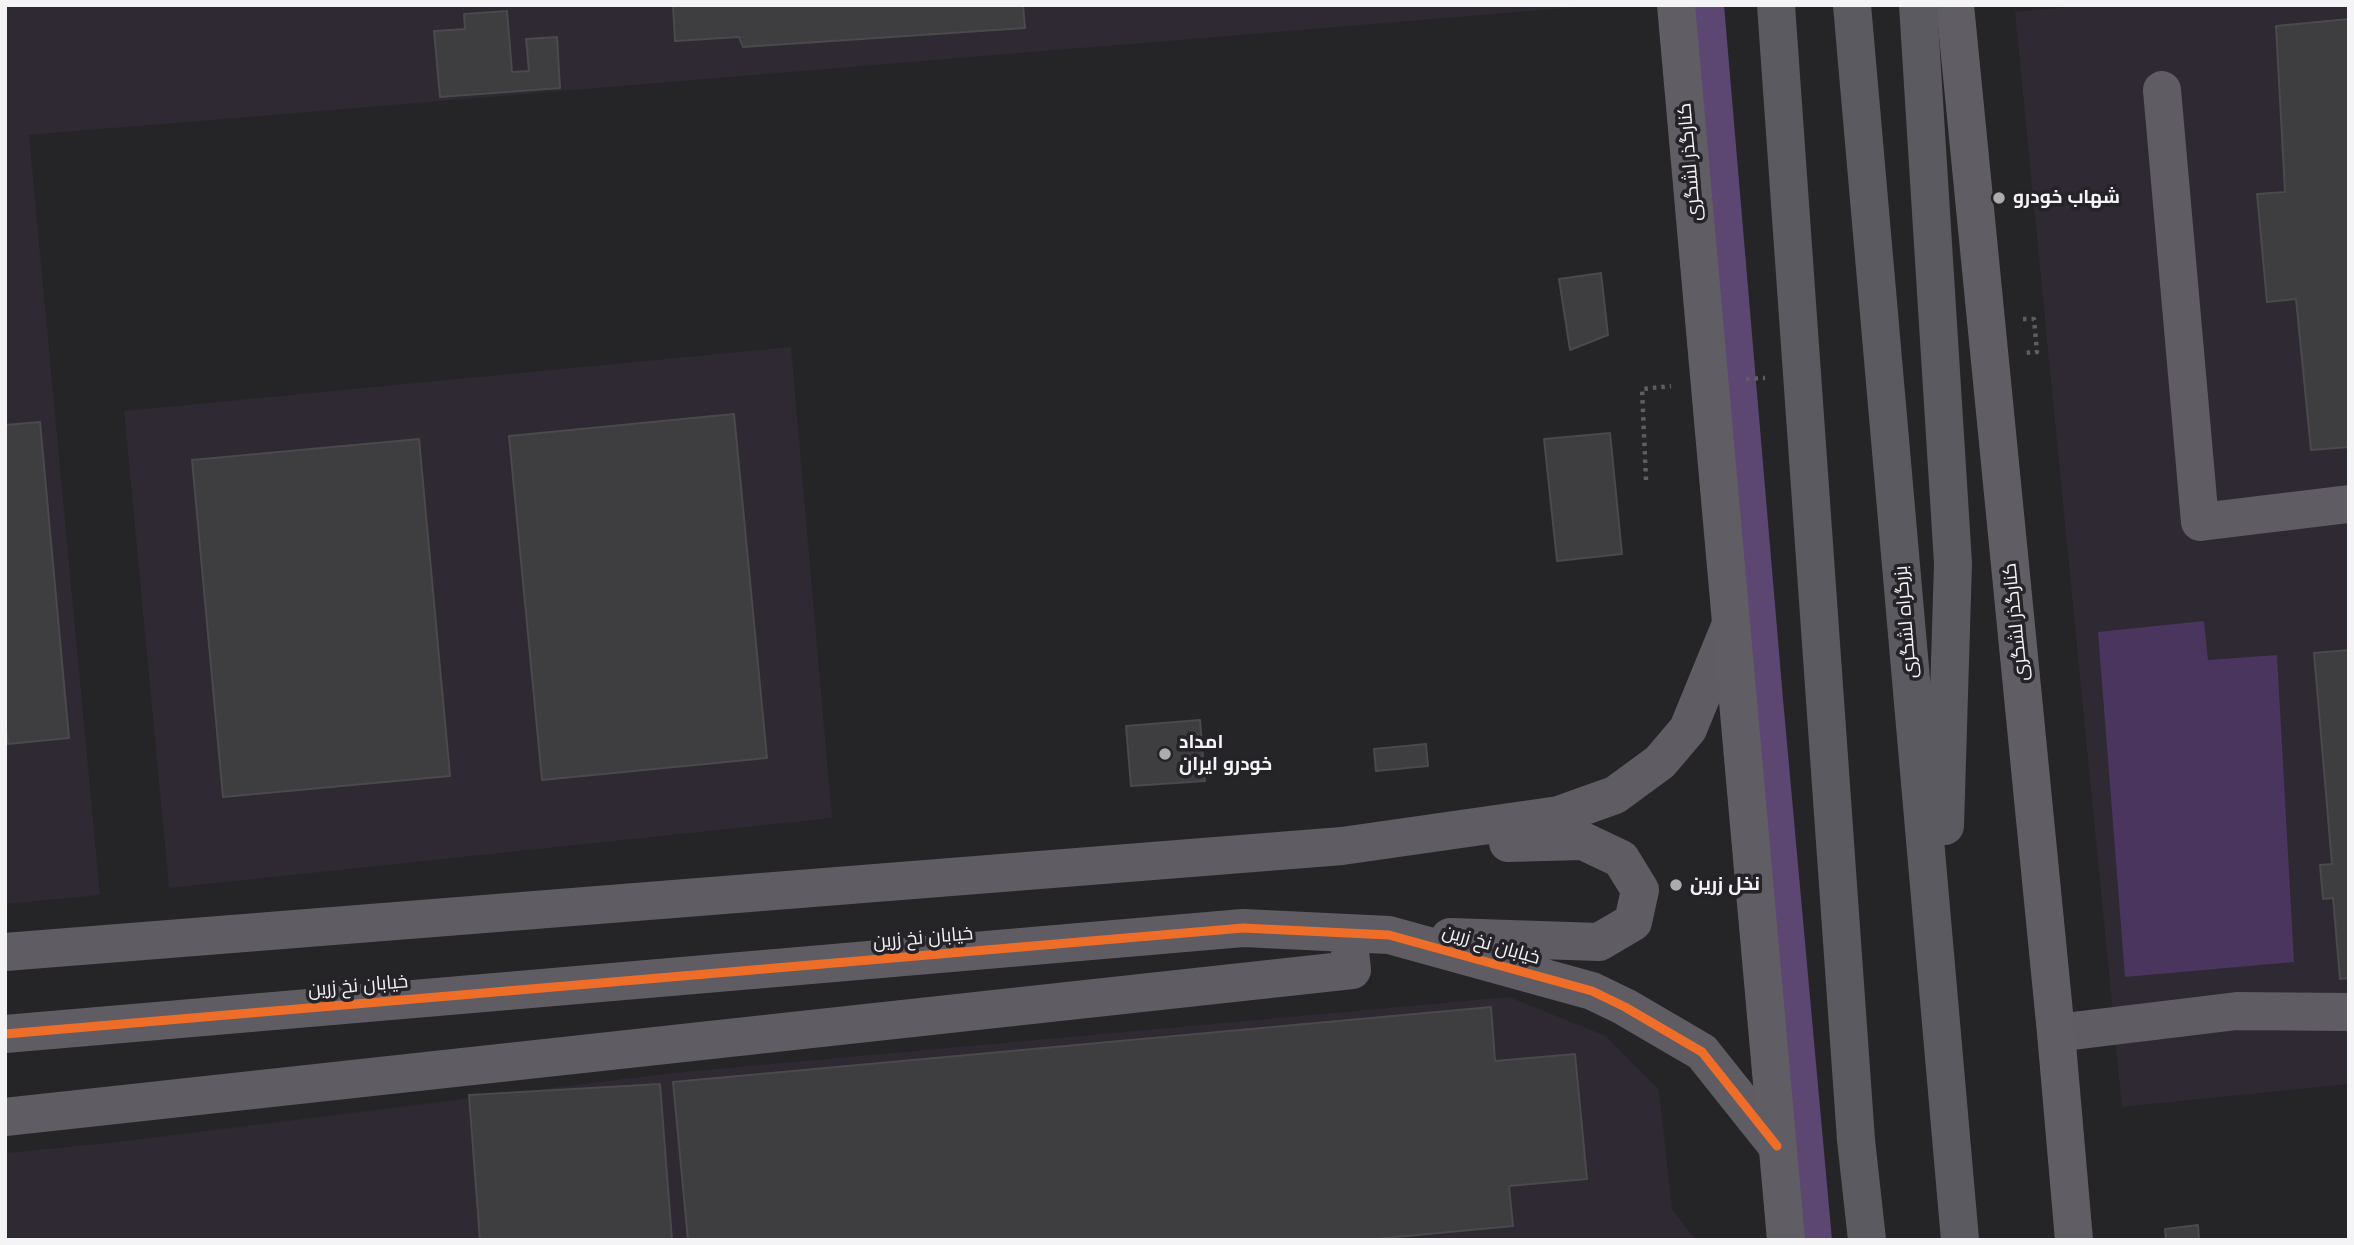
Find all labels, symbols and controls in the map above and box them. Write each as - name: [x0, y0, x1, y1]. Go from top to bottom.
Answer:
- street label: کنارگذر لشگری: [1673, 102, 1707, 222]
- place label: شهاب خودرو: [2013, 187, 2120, 209]
- marker: شهاب خودرو: [1991, 190, 2007, 206]
- street label: کنارگذر لشگری: [1998, 562, 2034, 682]
- street label: بزرگراه لشگری: [1890, 565, 1922, 679]
- place label: امداد خودرو ایران: [1179, 732, 1272, 776]
- marker: امداد خودرو ایران: [1157, 746, 1173, 762]
- place label: نخل زرین: [1690, 874, 1760, 896]
- marker: نخل زرین: [1668, 877, 1684, 893]
- street label: خیابان نخ زرین: [1440, 920, 1542, 970]
- street label: خیابان نخ زرین: [872, 922, 974, 954]
- street label: خیابان نخ زرین: [307, 970, 409, 1002]

